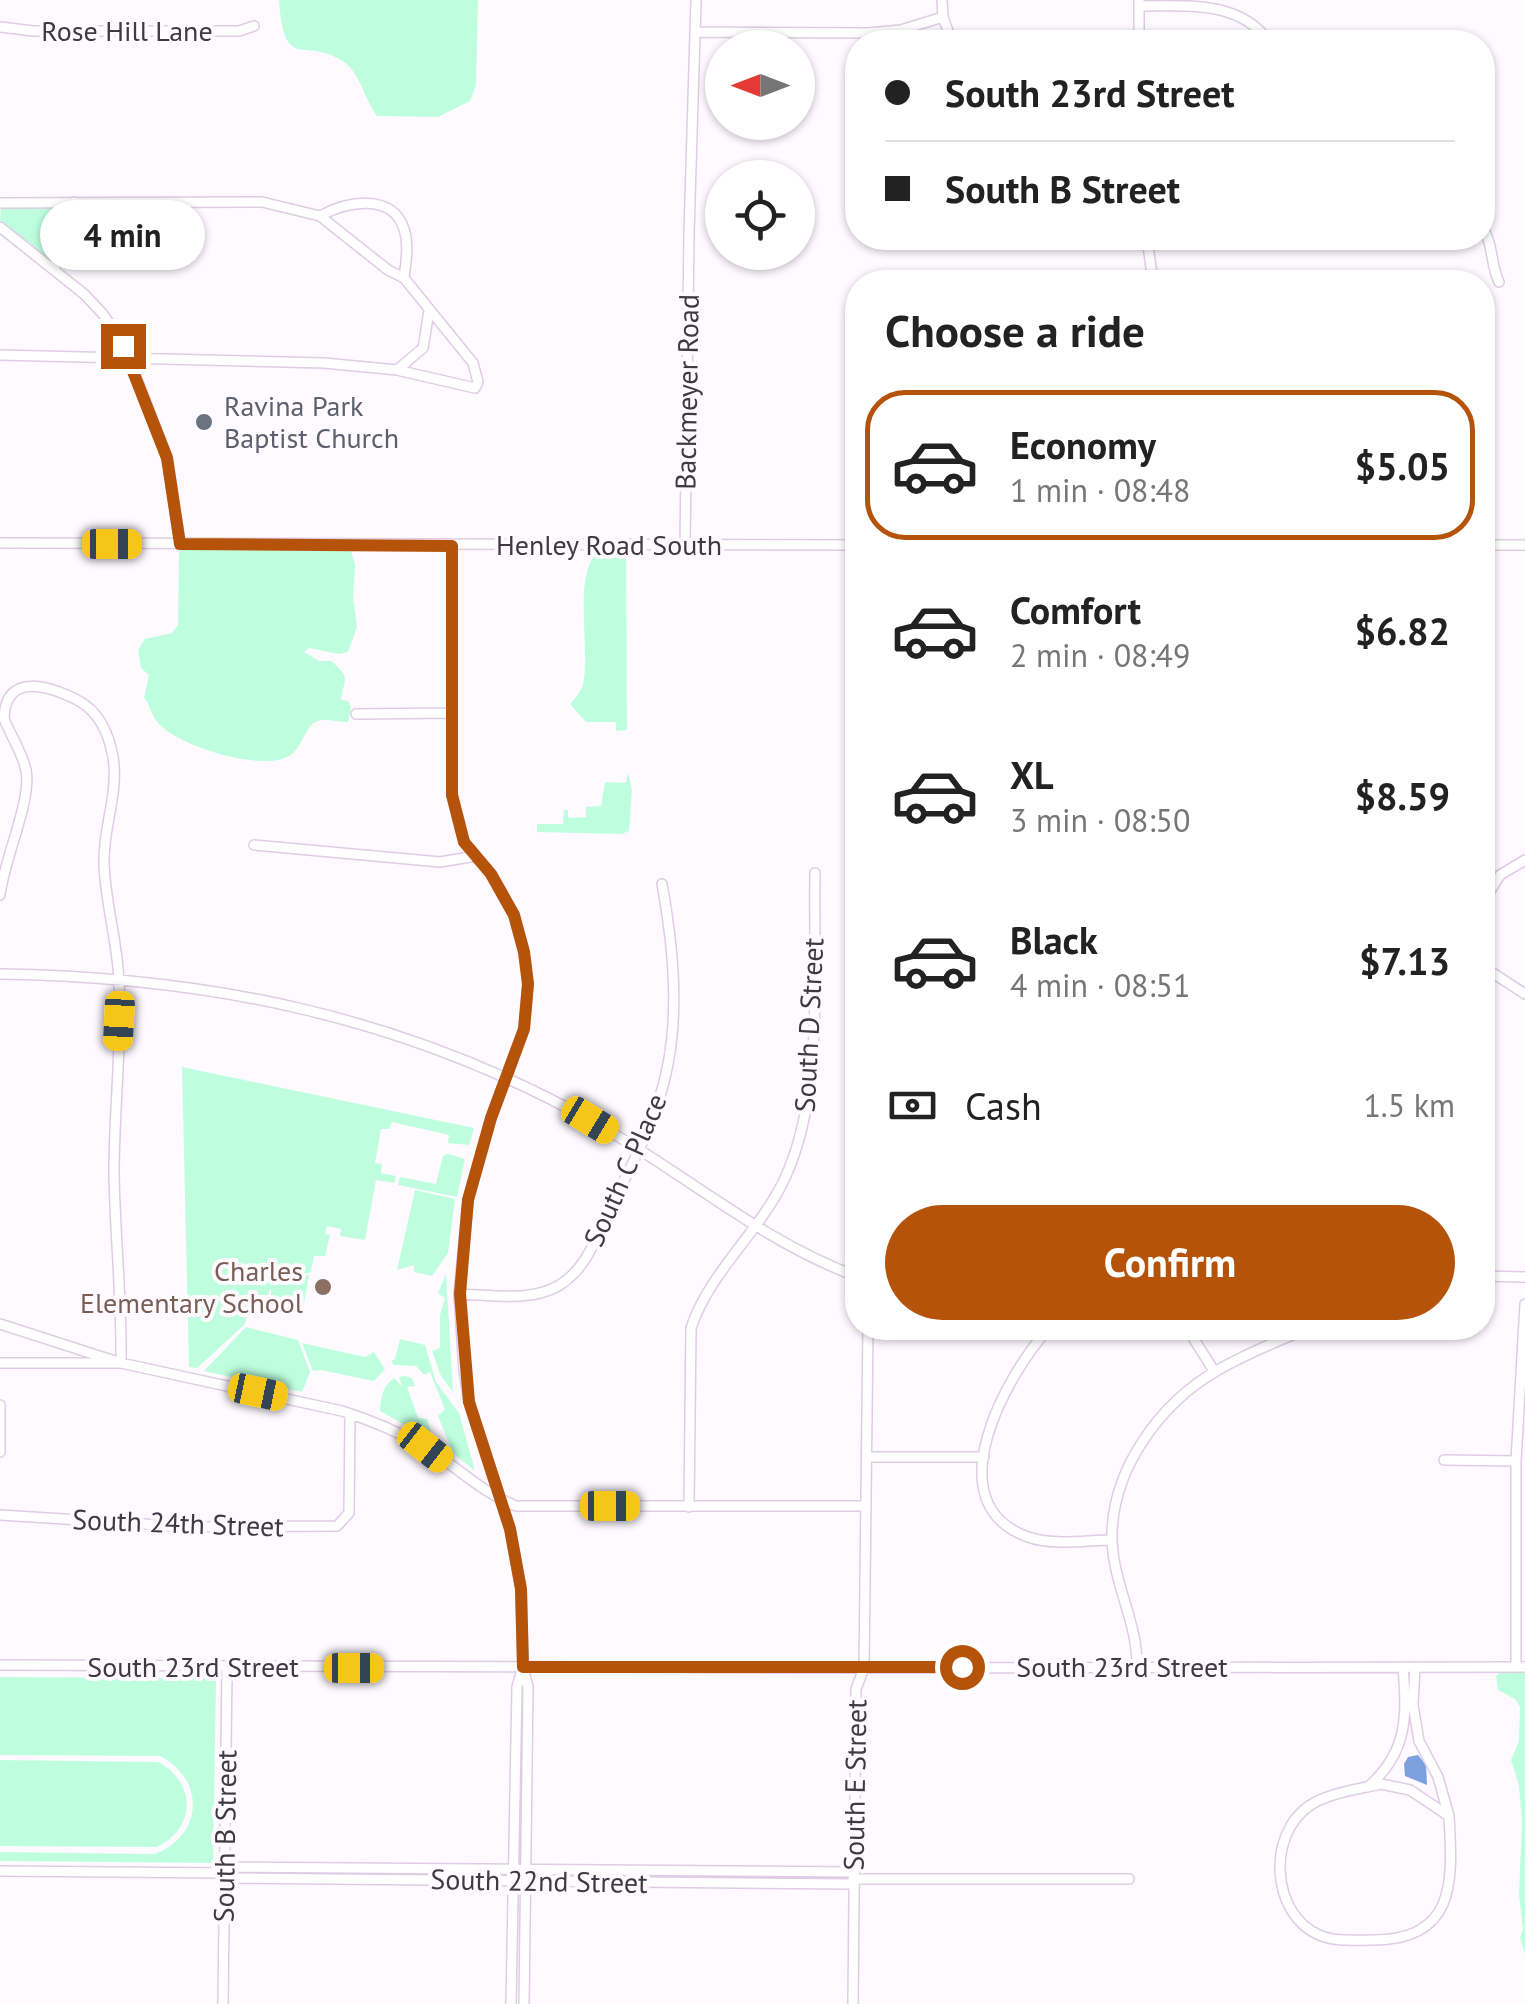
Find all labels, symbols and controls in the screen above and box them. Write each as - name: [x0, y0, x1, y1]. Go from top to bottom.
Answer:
- street label: Rose Hill Lane: [41, 12, 213, 49]
- north arrow: [705, 30, 815, 140]
- map controls: [705, 30, 815, 270]
- text: South 23rd Street: [945, 68, 1235, 117]
- button: locate: [705, 160, 815, 270]
- text: South B Street: [945, 164, 1180, 213]
- callout: 4 min: [41, 201, 206, 271]
- text: 4 min: [83, 214, 162, 256]
- street label: Backmeyer Road: [666, 294, 707, 490]
- text: Choose a ride: [885, 301, 1145, 359]
- route end: [101, 324, 146, 369]
- place label: Ravina Park Baptist Church: [224, 387, 399, 456]
- marker: Ravina Park Baptist Church: [193, 411, 215, 433]
- icon: car: [890, 420, 980, 510]
- text: Economy: [1010, 420, 1156, 469]
- text: $5.05: [1354, 441, 1450, 490]
- text: 1 min · 08:48: [1010, 469, 1190, 511]
- street label: Henley Road South: [496, 526, 722, 563]
- car: [82, 529, 142, 559]
- icon: car: [890, 585, 980, 675]
- text: Comfort: [1010, 585, 1141, 634]
- text: $6.82: [1354, 606, 1450, 655]
- text: 2 min · 08:49: [1010, 634, 1190, 676]
- icon: car: [890, 750, 980, 840]
- text: XL: [1010, 750, 1054, 799]
- text: $8.59: [1354, 771, 1450, 820]
- text: 3 min · 08:50: [1010, 799, 1190, 841]
- icon: car: [890, 915, 980, 1005]
- text: Black: [1010, 915, 1098, 964]
- street label: South D Street: [785, 936, 832, 1113]
- text: $7.13: [1359, 936, 1450, 985]
- text: 4 min · 08:51: [1010, 964, 1190, 1006]
- car: [102, 990, 136, 1052]
- icon: cash: [885, 1078, 940, 1133]
- text: Cash: [965, 1081, 1042, 1130]
- text: 1.5 km: [1363, 1084, 1455, 1126]
- street label: South C Place: [574, 1088, 675, 1252]
- car: [557, 1092, 623, 1148]
- button: Confirm: [885, 1205, 1455, 1320]
- place label: Charles Elementary School: [80, 1252, 303, 1321]
- marker: Charles Elementary School: [312, 1276, 334, 1298]
- car: [226, 1371, 290, 1413]
- car: [392, 1417, 458, 1477]
- car: [580, 1491, 640, 1521]
- street label: South 24th Street: [72, 1500, 285, 1545]
- route start: [940, 1645, 985, 1690]
- street label: South 23rd Street: [87, 1648, 299, 1685]
- street label: South 23rd Street: [1016, 1648, 1228, 1685]
- car: [324, 1653, 384, 1683]
- street label: South E Street: [835, 1699, 875, 1871]
- street label: South B Street: [204, 1749, 245, 1923]
- street label: South 22nd Street: [430, 1860, 648, 1901]

